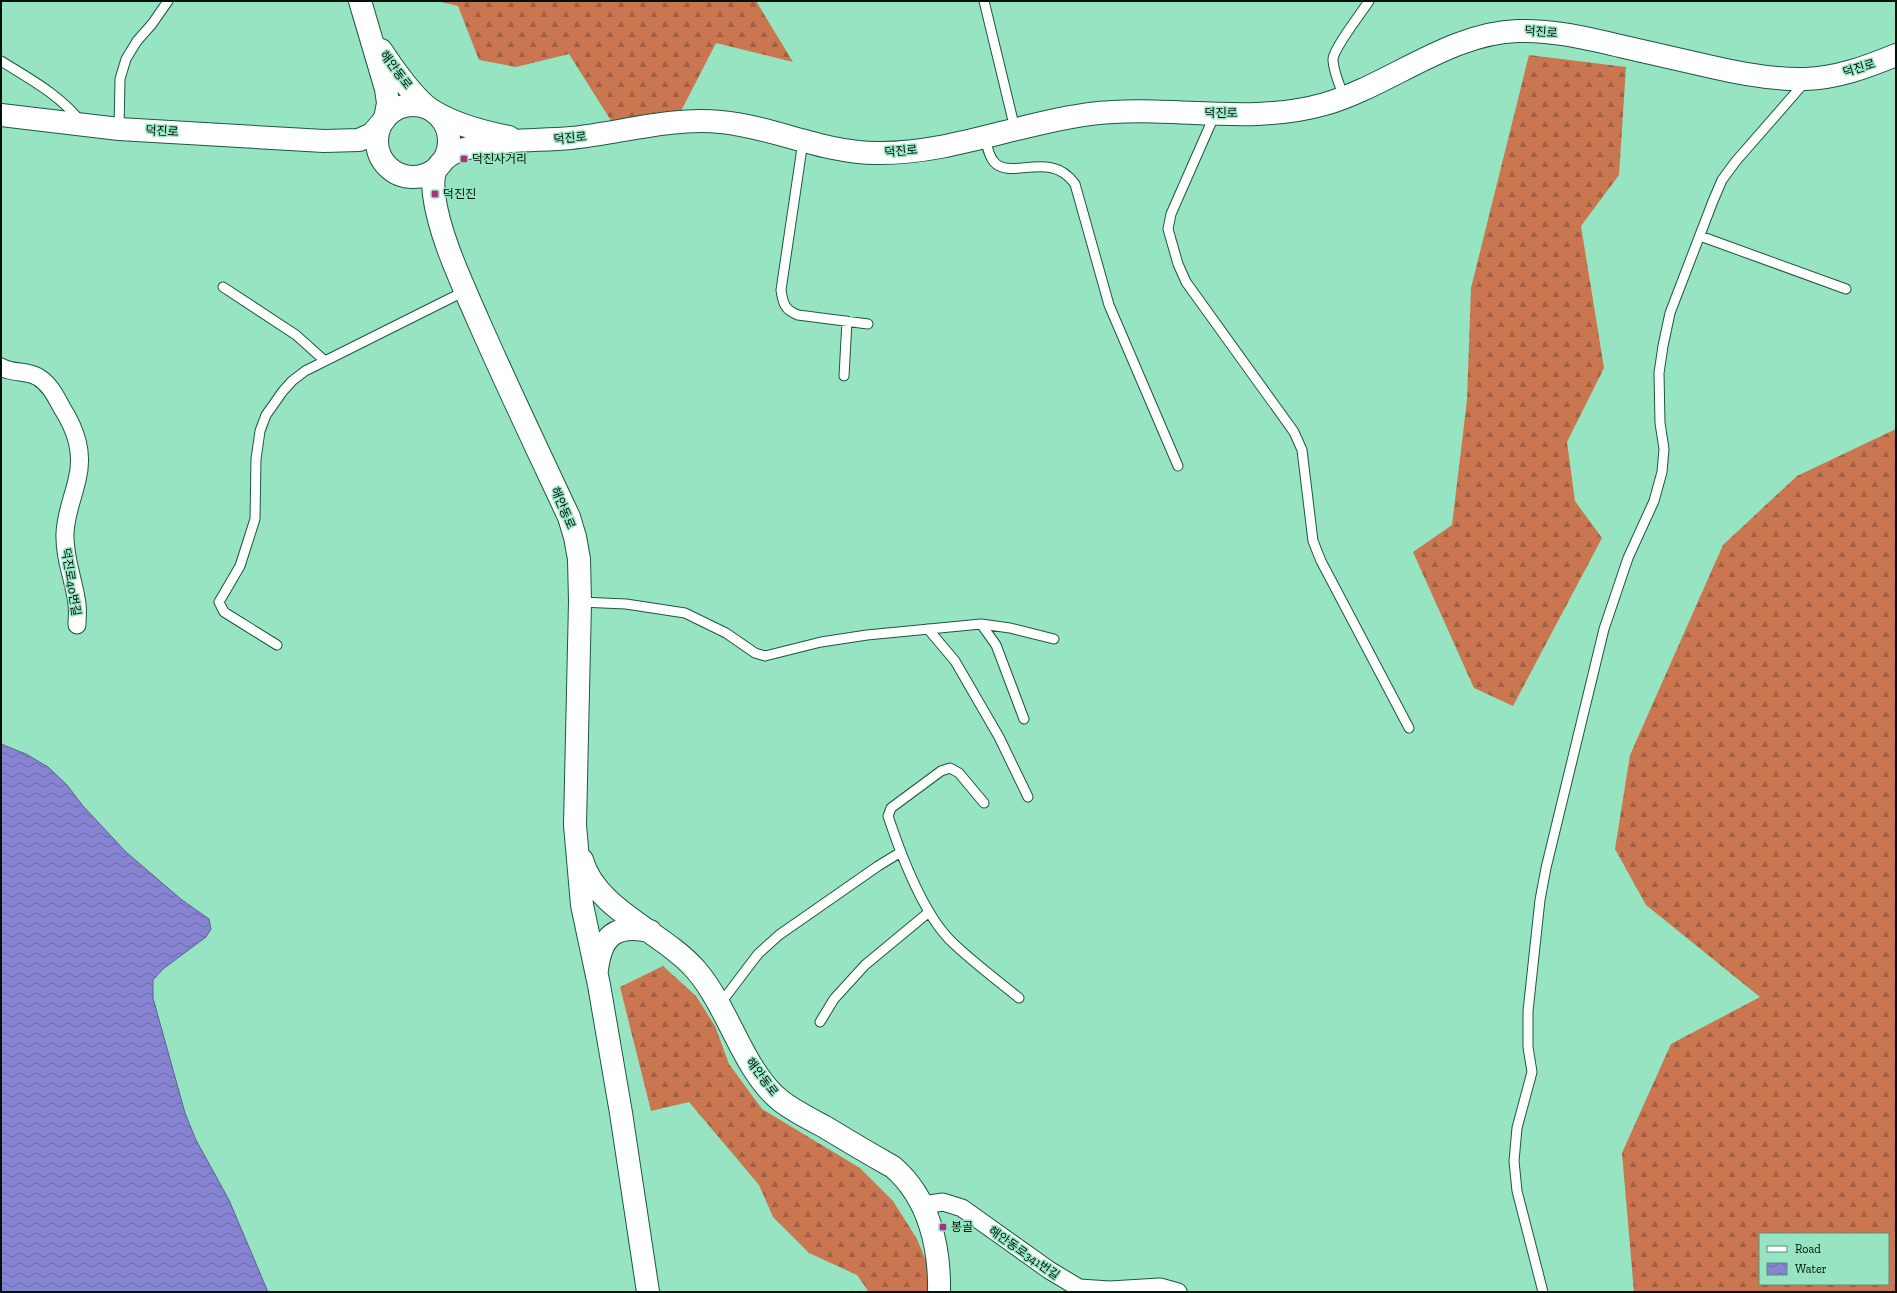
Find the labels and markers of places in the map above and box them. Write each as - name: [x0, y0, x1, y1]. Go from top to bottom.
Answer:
- place label: 덕진사거리: [472, 152, 527, 166]
- marker: 덕진사거리: [459, 154, 469, 164]
- place label: 덕진진: [443, 187, 476, 201]
- marker: 덕진진: [430, 189, 440, 199]
- place label: 봉골: [951, 1220, 973, 1234]
- marker: 봉골: [938, 1222, 948, 1232]

